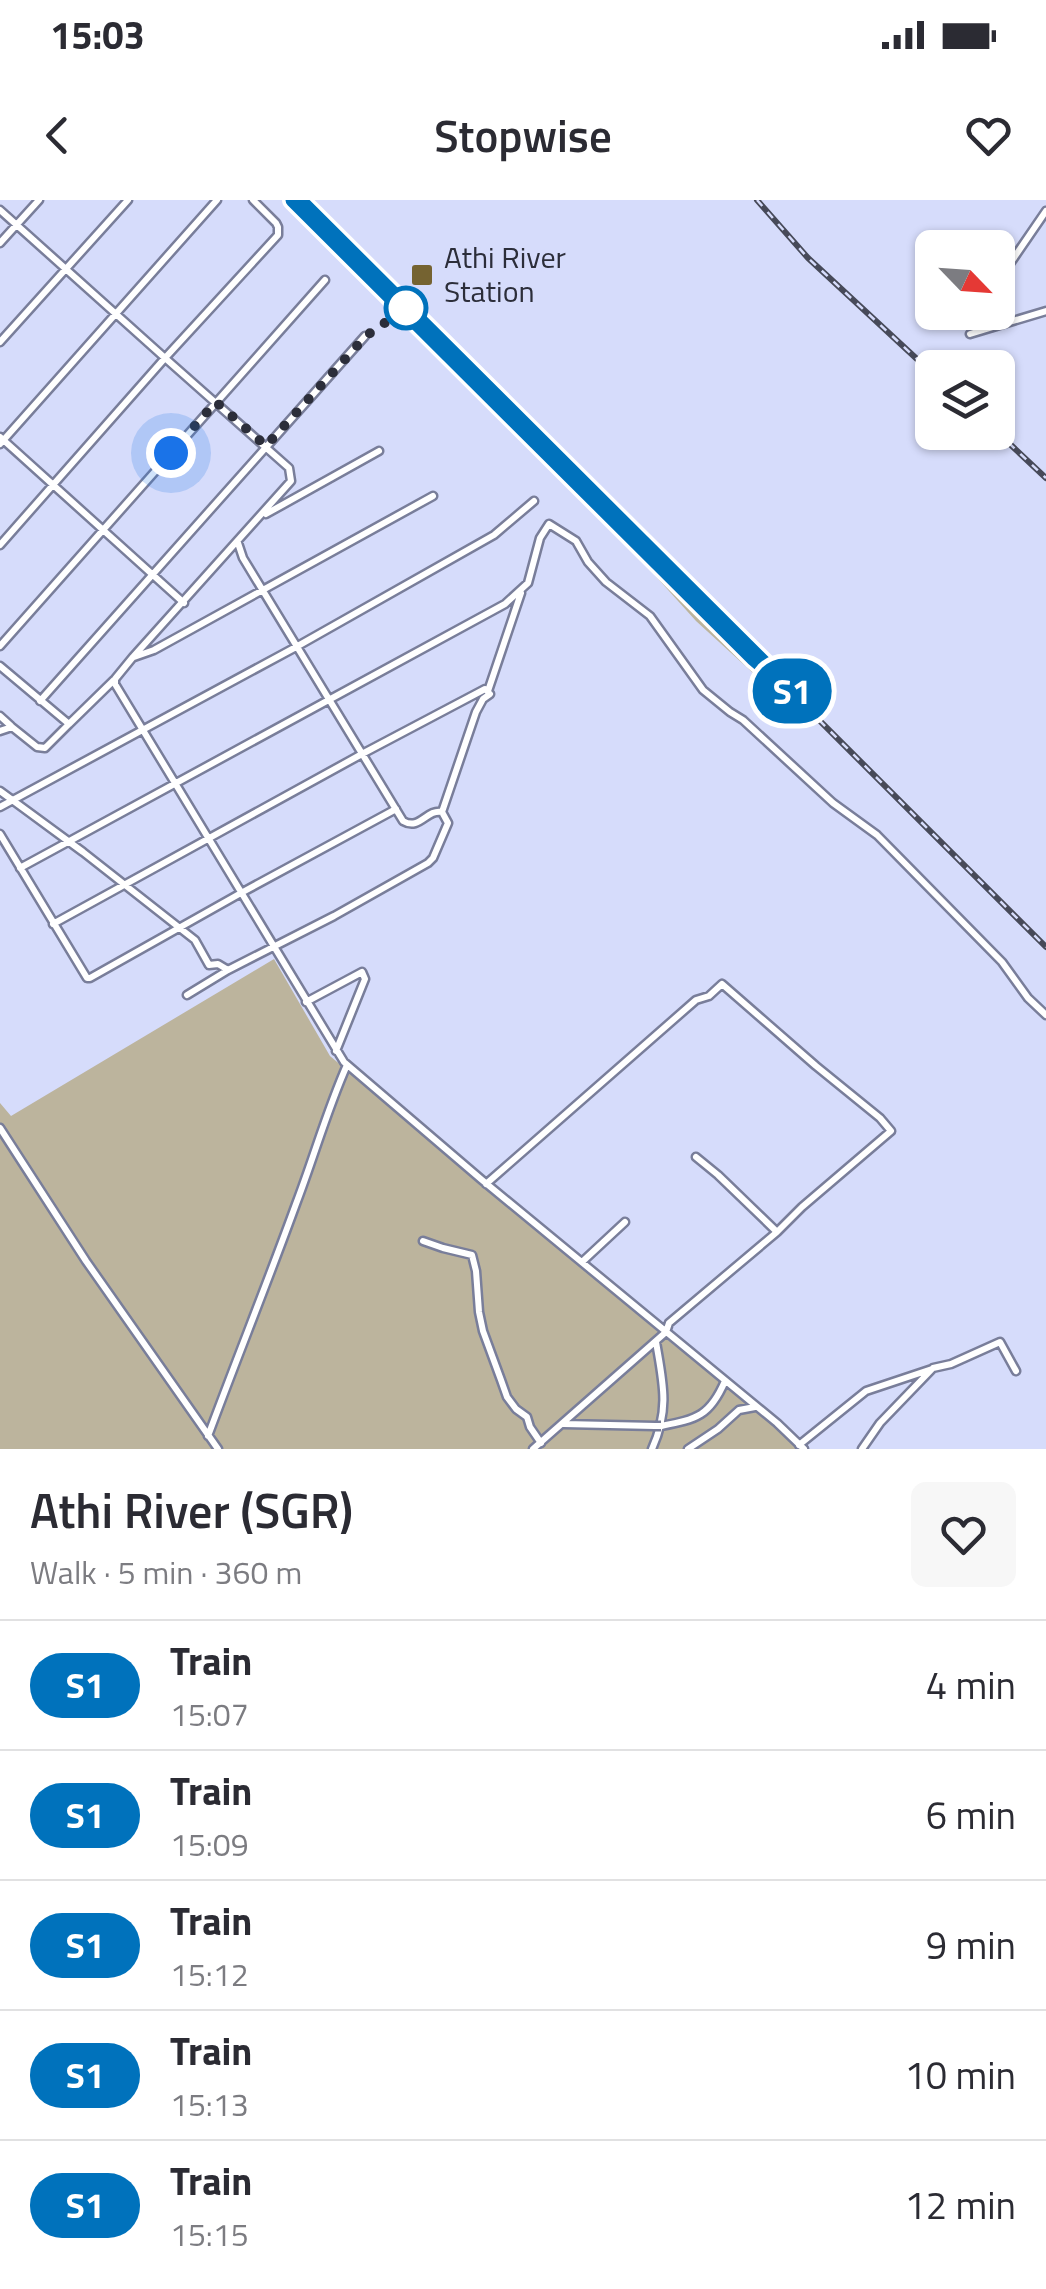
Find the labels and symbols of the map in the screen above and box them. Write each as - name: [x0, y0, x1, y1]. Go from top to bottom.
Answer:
- north arrow: [915, 230, 1015, 330]
- place label: Athi River Station: [444, 234, 566, 314]
- marker: Athi River Station: [409, 262, 435, 288]
- unlabelled marker: [385, 287, 427, 329]
- your location: [146, 428, 196, 478]
- line badge: S1: [747, 658, 837, 724]

